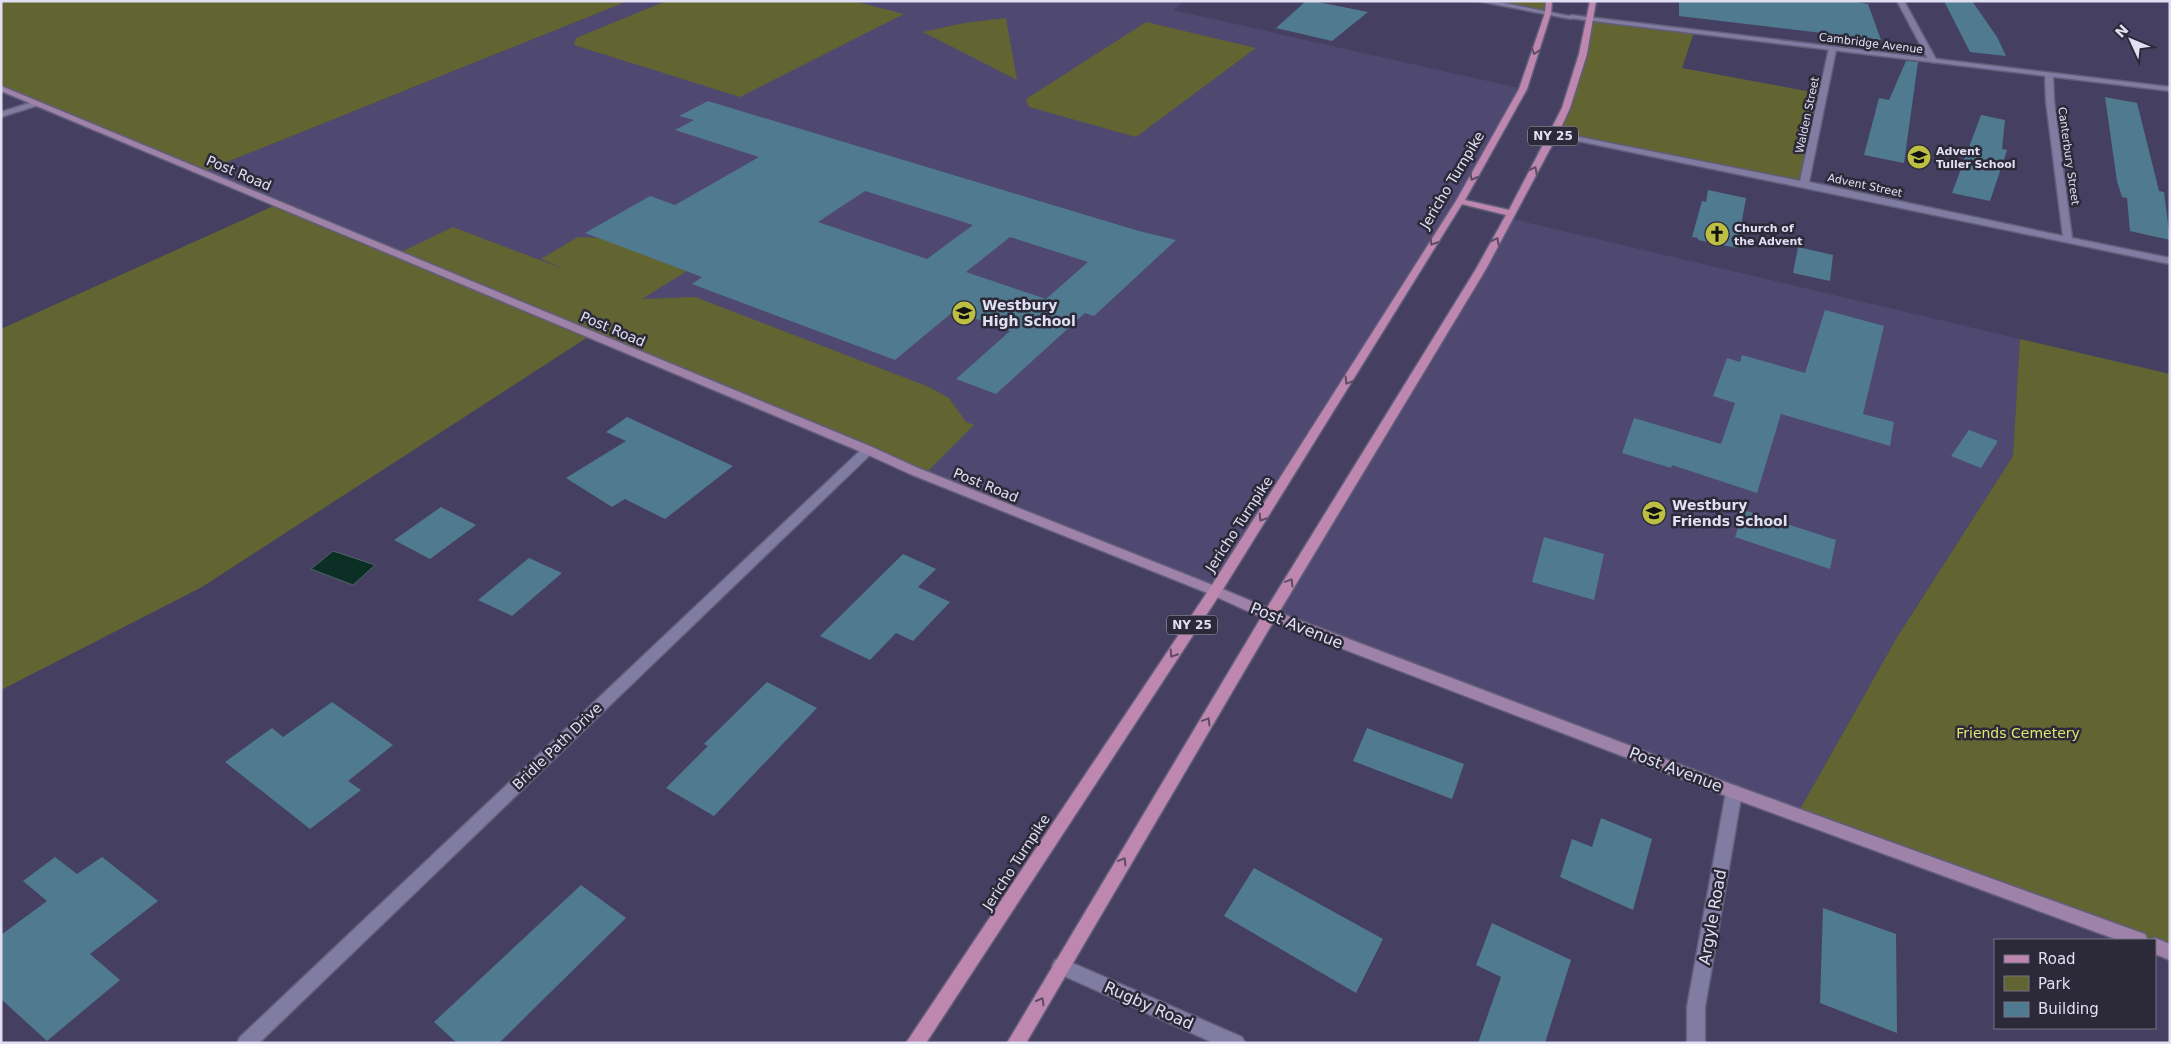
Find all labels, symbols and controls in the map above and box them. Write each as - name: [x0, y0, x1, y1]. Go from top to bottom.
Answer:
- north arrow: [2106, 15, 2156, 65]
- text: N: [2112, 21, 2131, 41]
- street label: Cambridge Avenue: [1818, 31, 1924, 56]
- one-way arrow: [1531, 46, 1541, 55]
- street label: Walden Street: [1793, 75, 1822, 154]
- street label: Canterbury Street: [2055, 106, 2082, 207]
- road number: NY 25: [1528, 126, 1578, 146]
- street label: Jericho Turnpike: [1416, 128, 1487, 232]
- school or university icon: Advent Tuller School: [1906, 144, 1932, 170]
- place label: Advent Tuller School: [1936, 145, 2016, 171]
- street label: Post Road: [204, 152, 274, 194]
- one-way arrow: [1528, 167, 1538, 176]
- street label: Advent Street: [1826, 171, 1904, 200]
- one-way arrow: [1470, 172, 1480, 181]
- church icon: Church of the Advent: [1704, 221, 1730, 247]
- place label: Church of the Advent: [1734, 222, 1803, 248]
- one-way arrow: [1430, 237, 1440, 246]
- one-way arrow: [1490, 237, 1500, 246]
- place label: Westbury High School: [982, 297, 1076, 329]
- school or university icon: Westbury High School: [951, 300, 977, 326]
- street label: Post Road: [578, 308, 648, 350]
- one-way arrow: [1345, 375, 1355, 384]
- street label: Post Road: [951, 465, 1021, 505]
- street label: Jericho Turnpike: [1202, 473, 1276, 576]
- place label: Westbury Friends School: [1672, 497, 1787, 529]
- school or university icon: Westbury Friends School: [1641, 500, 1667, 526]
- one-way arrow: [1258, 513, 1268, 522]
- one-way arrow: [1284, 578, 1294, 587]
- street label: Post Avenue: [1248, 598, 1346, 653]
- road number: NY 25: [1167, 616, 1217, 634]
- one-way arrow: [1169, 649, 1179, 658]
- street label: Bridle Path Drive: [509, 699, 605, 793]
- one-way arrow: [1200, 718, 1210, 727]
- park label: Friends Cemetery: [1956, 725, 2080, 741]
- street label: Post Avenue: [1627, 743, 1725, 796]
- street label: Jericho Turnpike: [979, 811, 1053, 914]
- one-way arrow: [1117, 857, 1127, 866]
- street label: Argyle Road: [1695, 868, 1730, 966]
- legend: [1994, 939, 2156, 1029]
- text: Road: [2038, 950, 2076, 968]
- text: Park: [2038, 975, 2071, 993]
- street label: Rugby Road: [1101, 977, 1196, 1034]
- one-way arrow: [1034, 997, 1044, 1006]
- text: Building: [2038, 1000, 2099, 1018]

